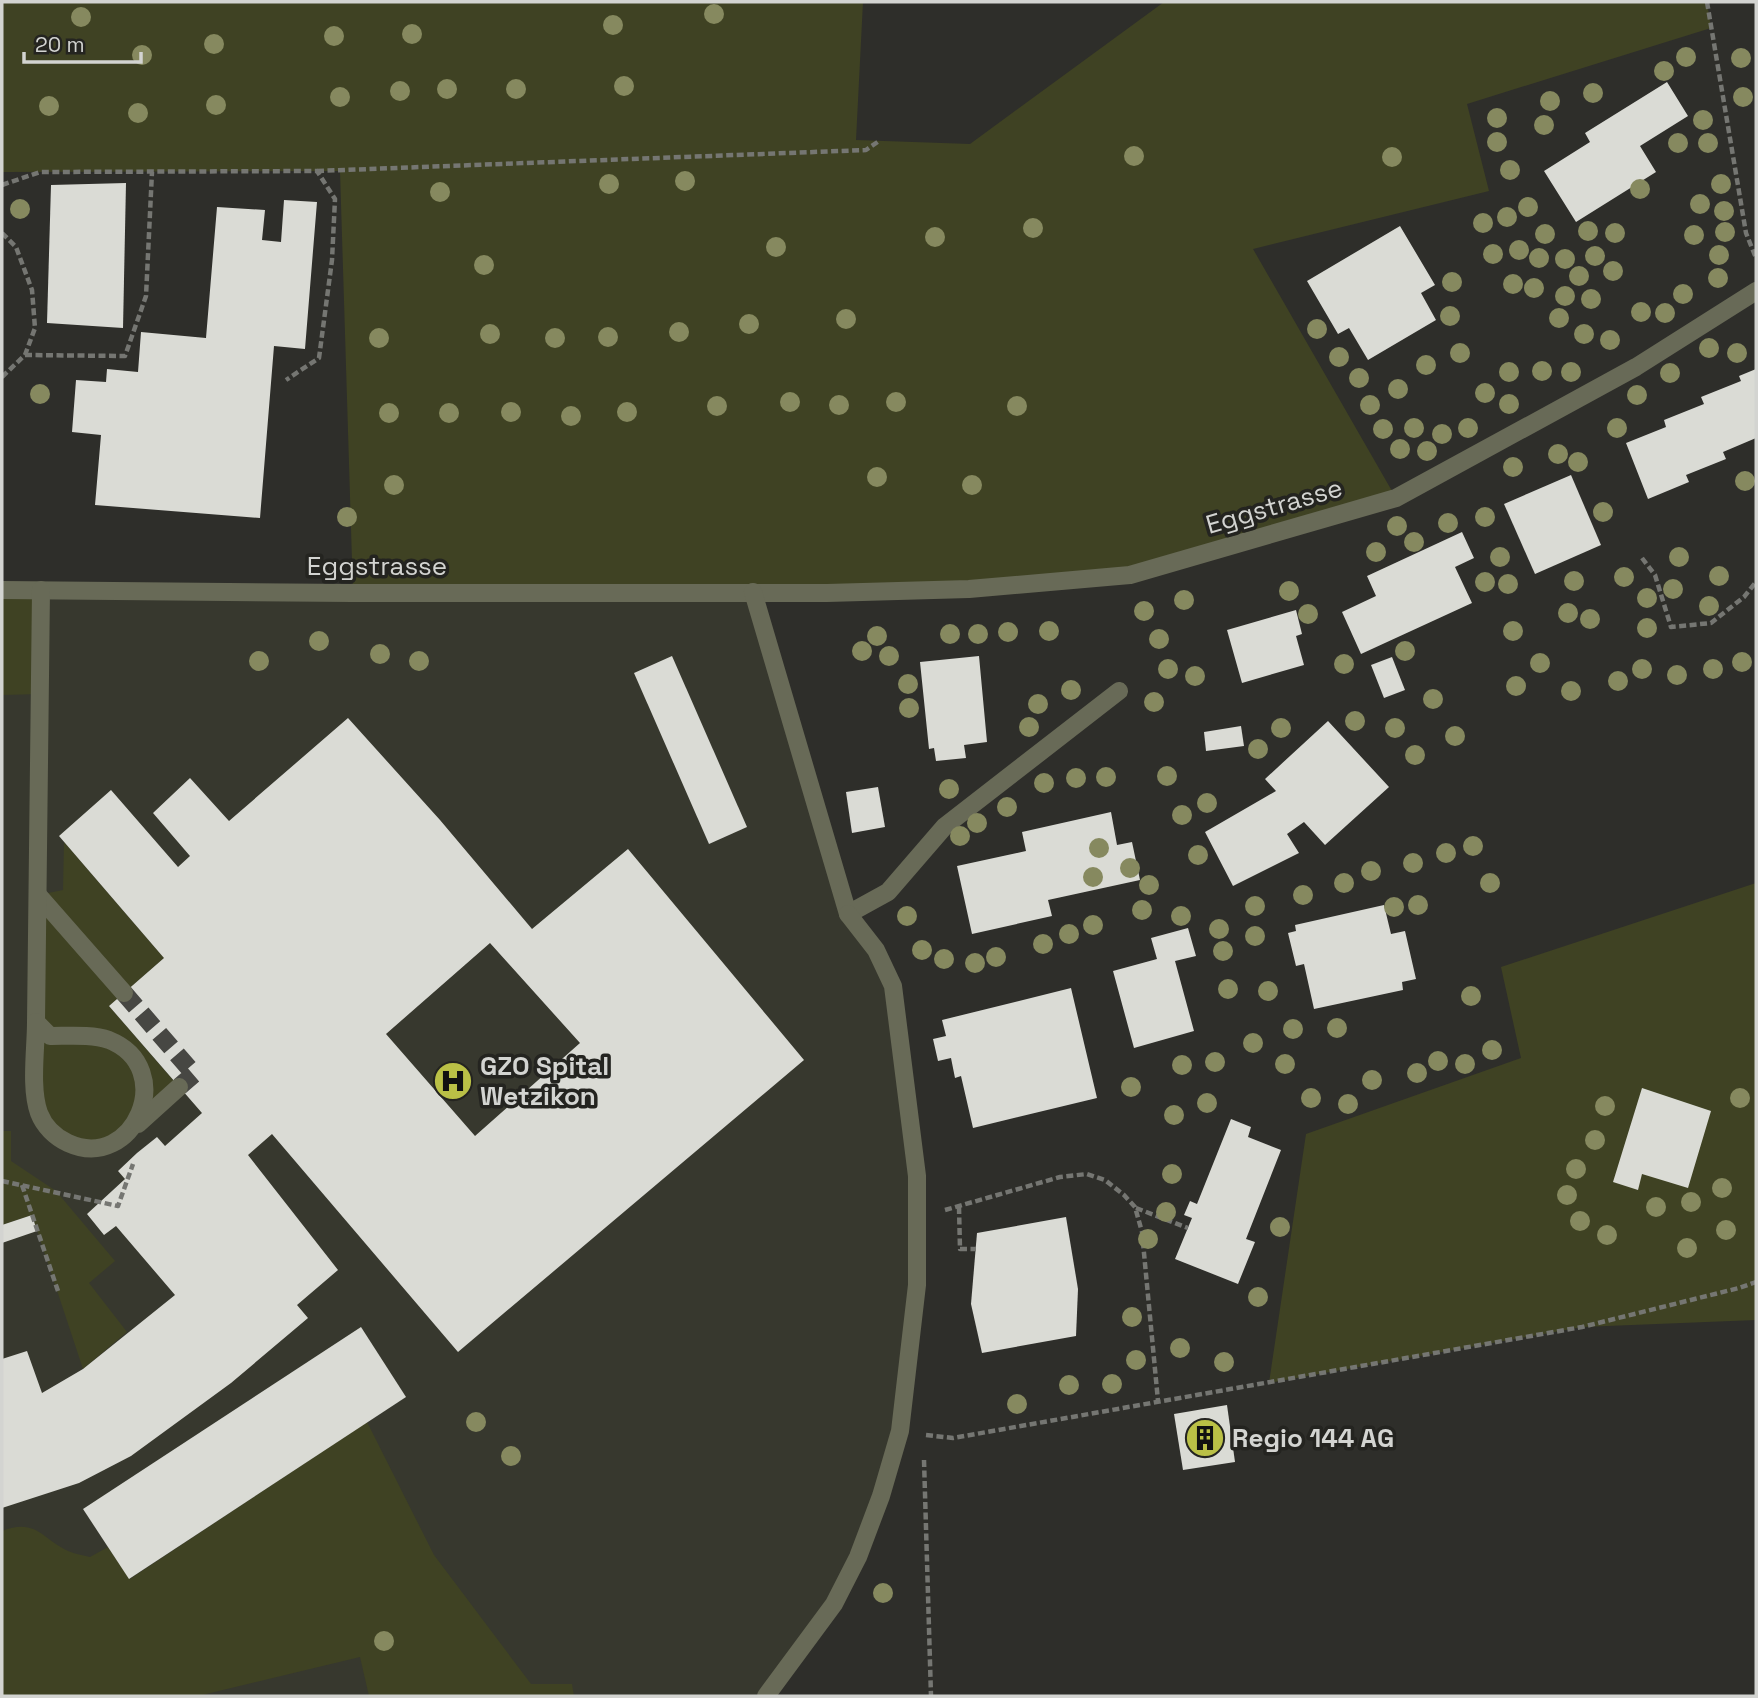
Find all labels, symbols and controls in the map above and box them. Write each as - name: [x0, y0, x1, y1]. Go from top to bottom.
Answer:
- scale bar: [24, 21, 142, 65]
- text: 20 m: [35, 31, 85, 58]
- street label: Eggstrasse: [1202, 470, 1346, 542]
- street label: Eggstrasse: [307, 549, 447, 583]
- place label: GZO Spital Wetzikon: [480, 1049, 609, 1113]
- hospital icon: GZO Spital Wetzikon: [432, 1060, 474, 1102]
- building icon: Regio 144 AG: [1184, 1417, 1226, 1459]
- place label: Regio 144 AG: [1232, 1421, 1394, 1455]

